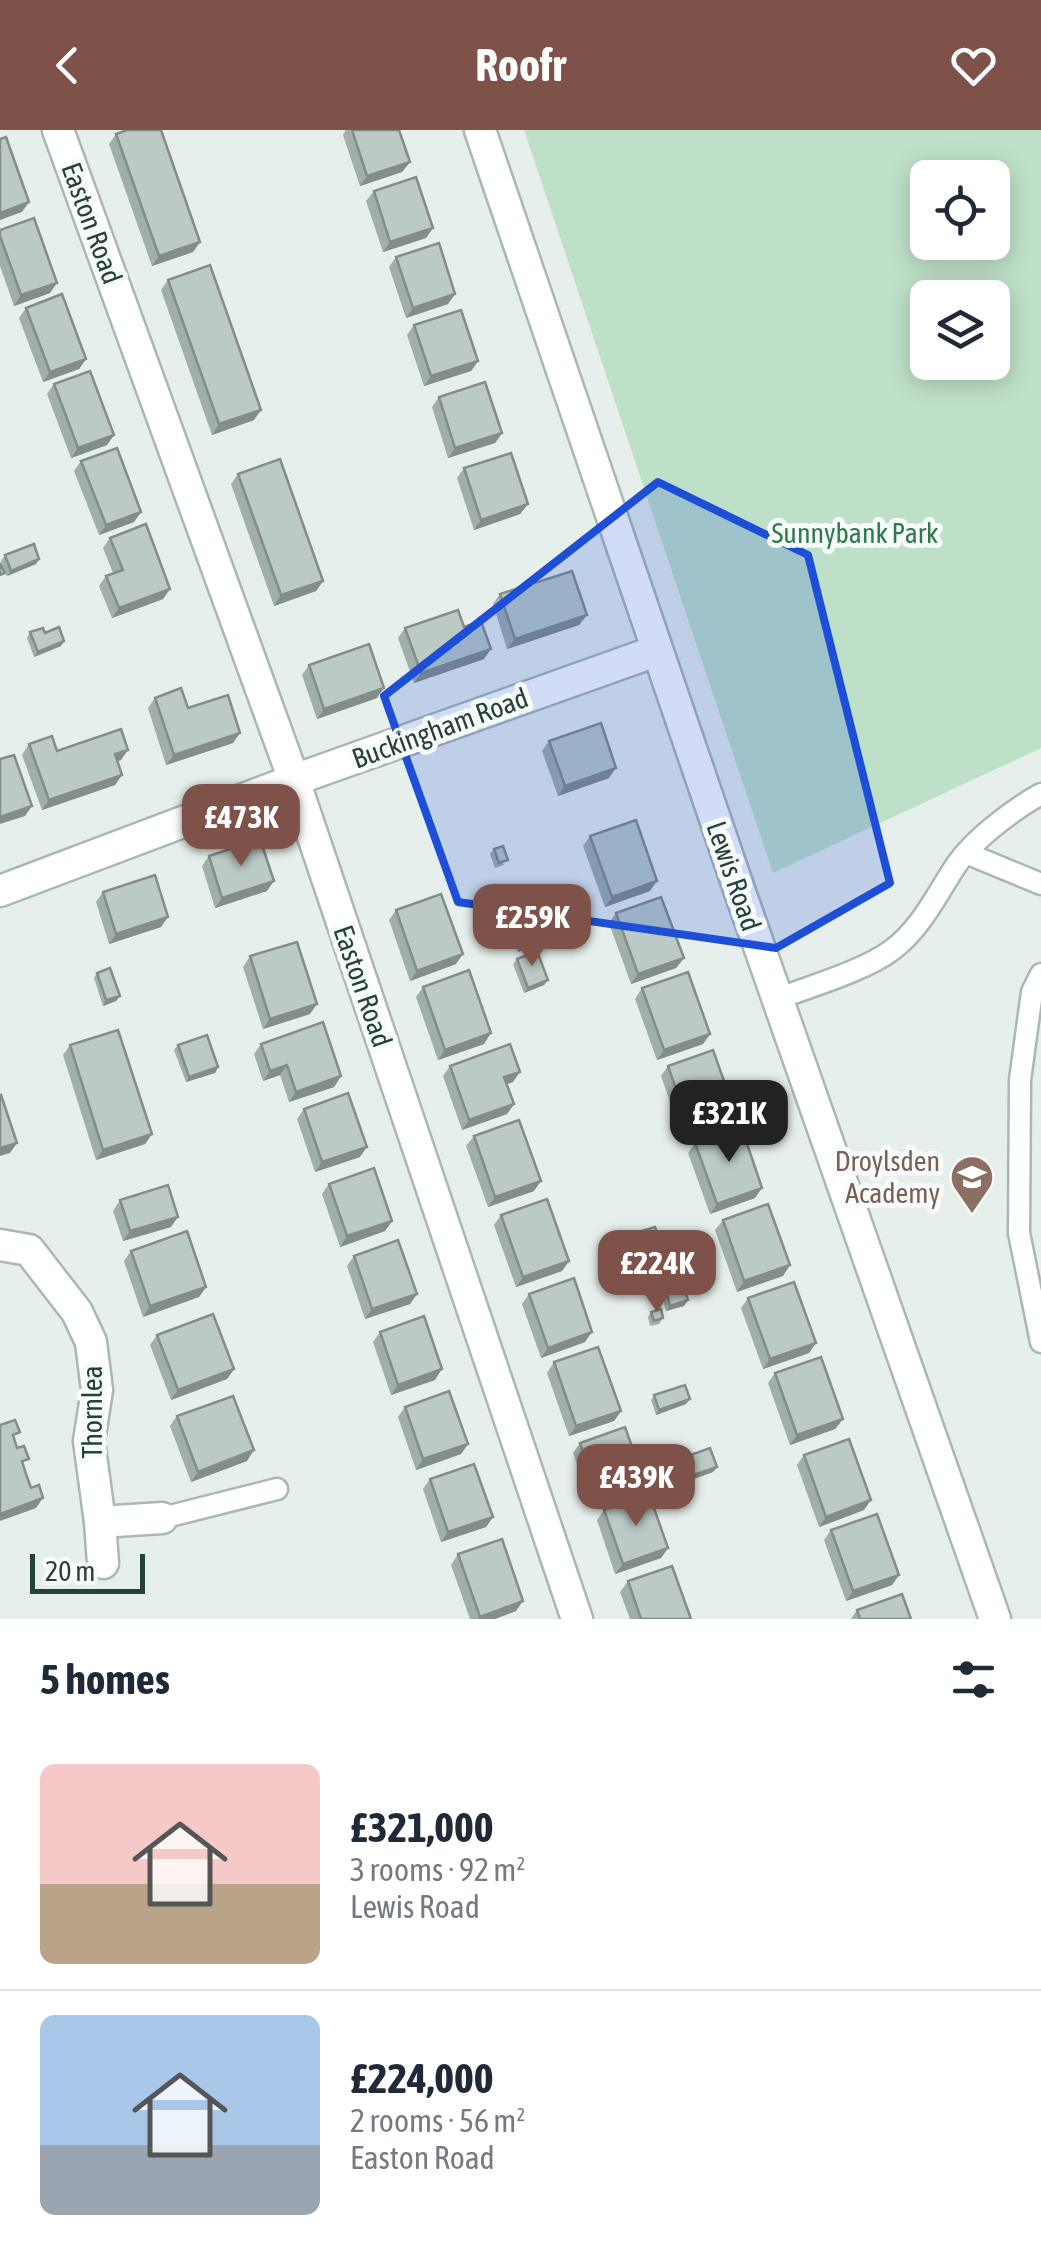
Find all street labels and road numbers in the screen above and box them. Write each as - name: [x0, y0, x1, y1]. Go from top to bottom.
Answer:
- street label: Easton Road: [55, 158, 129, 288]
- street label: Buckingham Road: [348, 681, 532, 775]
- street label: Lewis Road: [700, 817, 768, 935]
- street label: Easton Road: [327, 921, 399, 1051]
- street label: Thornlea: [76, 1365, 108, 1459]

